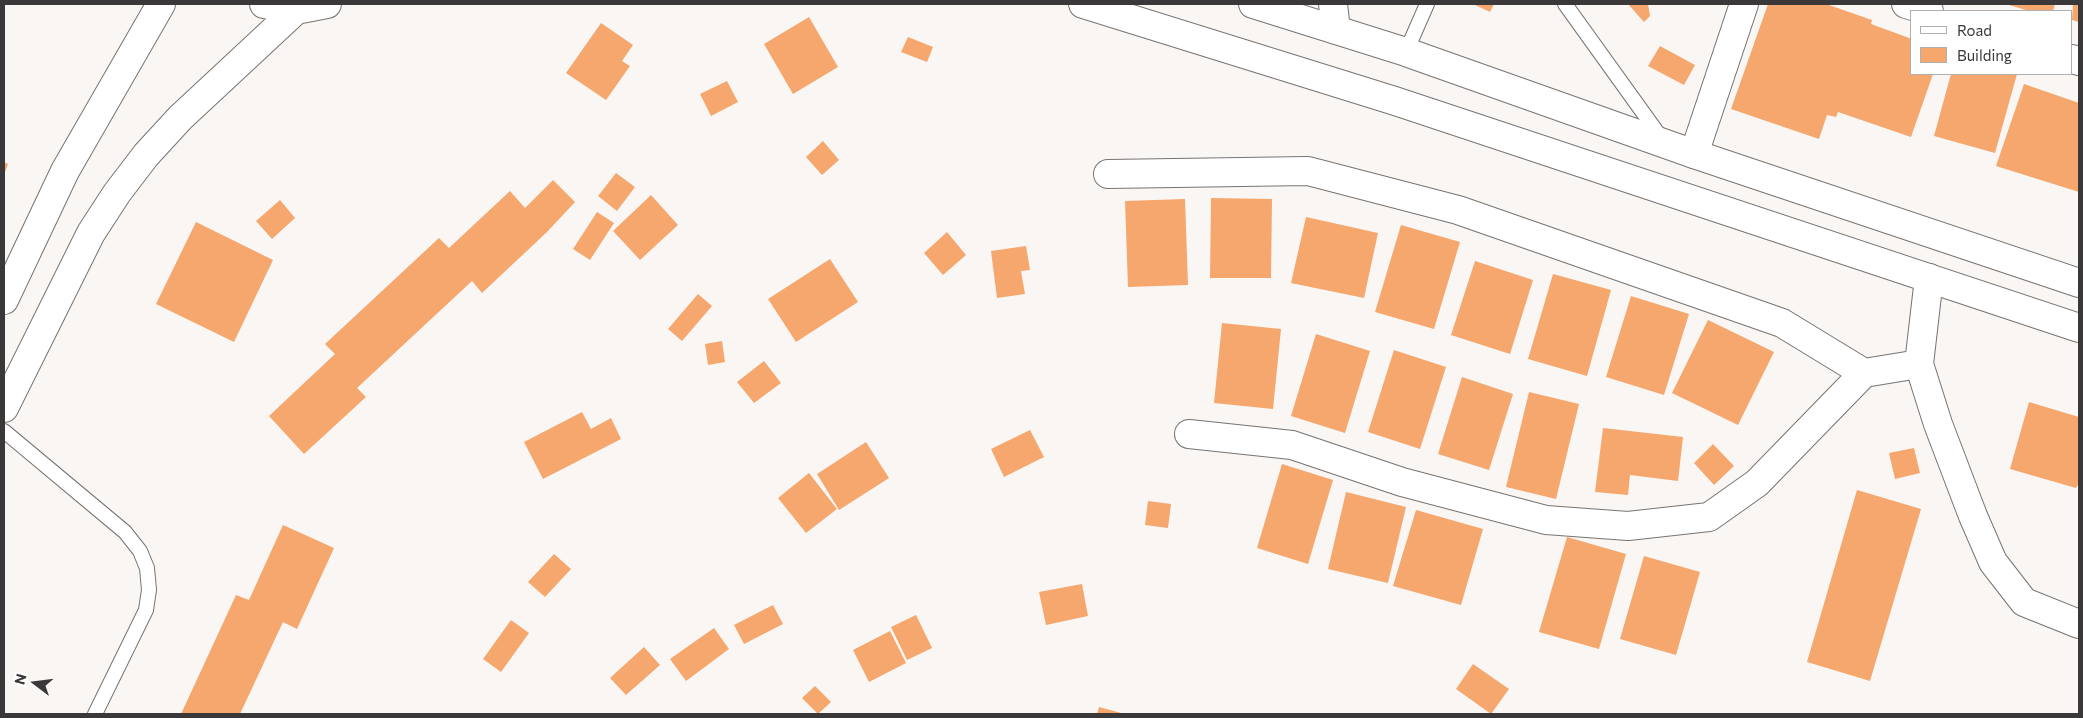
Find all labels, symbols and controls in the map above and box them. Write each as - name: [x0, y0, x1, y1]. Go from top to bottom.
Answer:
- legend: [1910, 10, 2073, 75]
- text: Road: [1957, 21, 1992, 39]
- text: Building: [1957, 46, 2012, 64]
- north arrow: [10, 658, 60, 708]
- text: N: [10, 672, 30, 686]

